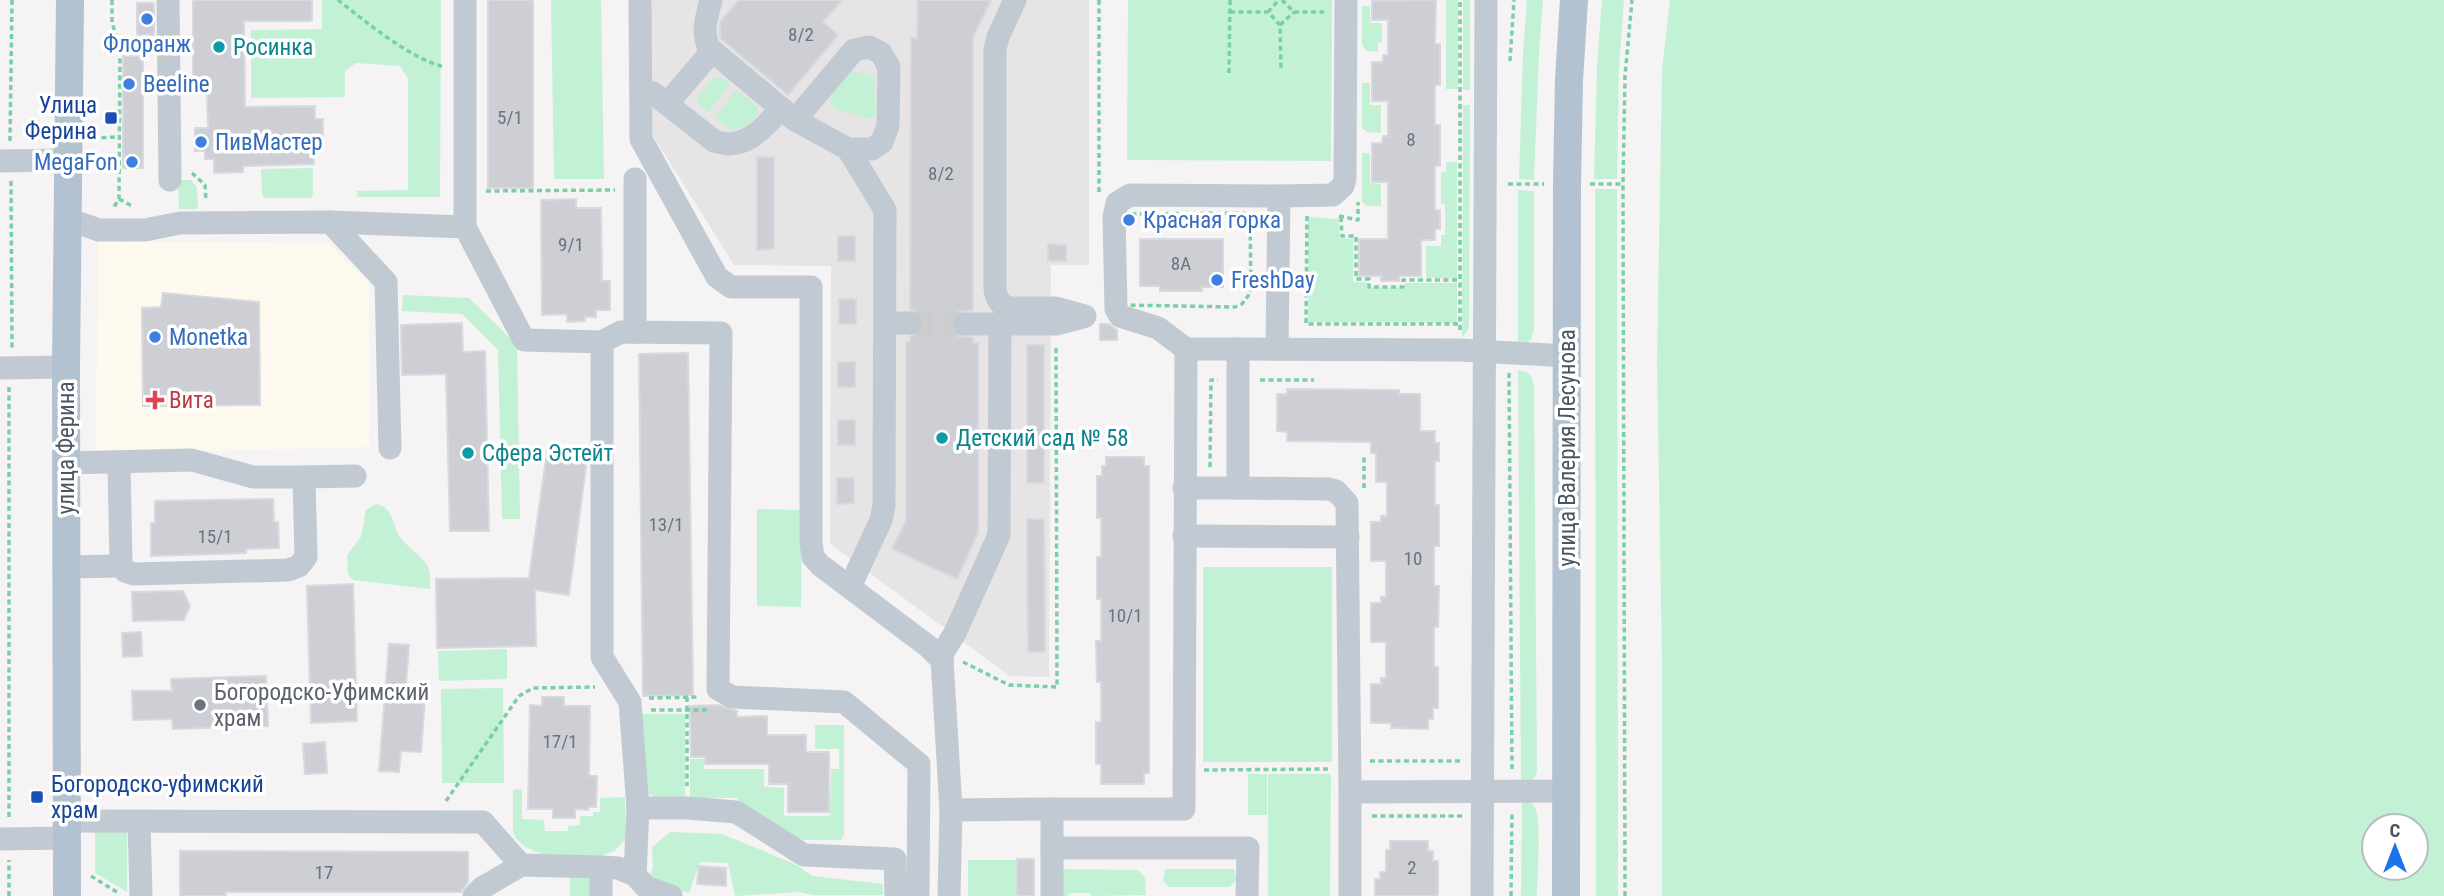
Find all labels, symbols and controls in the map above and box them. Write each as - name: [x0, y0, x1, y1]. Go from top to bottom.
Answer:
- marker: Флоранж: [139, 11, 155, 27]
- house number: 8/2: [788, 23, 814, 46]
- place label: Флоранж: [103, 31, 191, 58]
- place label: Росинка: [233, 34, 313, 61]
- marker: Росинка: [211, 39, 227, 55]
- place label: Beeline: [143, 71, 210, 98]
- marker: Beeline: [121, 76, 137, 92]
- place label: Улица Ферина: [25, 92, 97, 145]
- house number: 5/1: [497, 106, 523, 129]
- marker: Улица Ферина: [103, 110, 119, 126]
- house number: 8: [1406, 128, 1416, 151]
- place label: ПивМастер: [215, 129, 323, 156]
- marker: ПивМастер: [193, 134, 209, 150]
- place label: MegaFon: [34, 149, 118, 176]
- marker: MegaFon: [124, 154, 140, 170]
- house number: 8/2: [928, 162, 954, 185]
- place label: Красная горка: [1143, 207, 1281, 234]
- marker: Красная горка: [1121, 212, 1137, 228]
- house number: 9/1: [558, 233, 584, 256]
- house number: 8А: [1171, 252, 1191, 275]
- place label: FreshDay: [1231, 267, 1315, 294]
- marker: FreshDay: [1209, 272, 1225, 288]
- place label: Monetka: [169, 324, 248, 351]
- marker: Monetka: [147, 329, 163, 345]
- street label: улица Валерия Лесунова: [1554, 329, 1581, 567]
- street label: улица Ферина: [53, 381, 80, 515]
- place label: Вита: [169, 387, 214, 414]
- marker: Вита: [147, 392, 163, 408]
- place label: Детский сад № 58: [956, 425, 1129, 452]
- marker: Детский сад № 58: [934, 430, 950, 446]
- place label: Сфера Эстейт: [482, 440, 614, 467]
- marker: Сфера Эстейт: [460, 445, 476, 461]
- house number: 13/1: [648, 513, 684, 536]
- house number: 15/1: [197, 525, 233, 548]
- house number: 10: [1404, 547, 1422, 570]
- house number: 10/1: [1107, 604, 1143, 627]
- place label: Богородско-Уфимский храм: [214, 679, 429, 732]
- marker: Богородско-Уфимский храм: [192, 697, 208, 713]
- house number: 17/1: [542, 730, 578, 753]
- place label: Богородско-уфимский храм: [51, 771, 264, 824]
- marker: Богородско-уфимский храм: [29, 789, 45, 805]
- north arrow: [2360, 812, 2430, 882]
- text: С: [2390, 819, 2401, 842]
- house number: 2: [1407, 856, 1417, 879]
- house number: 17: [315, 861, 333, 884]

